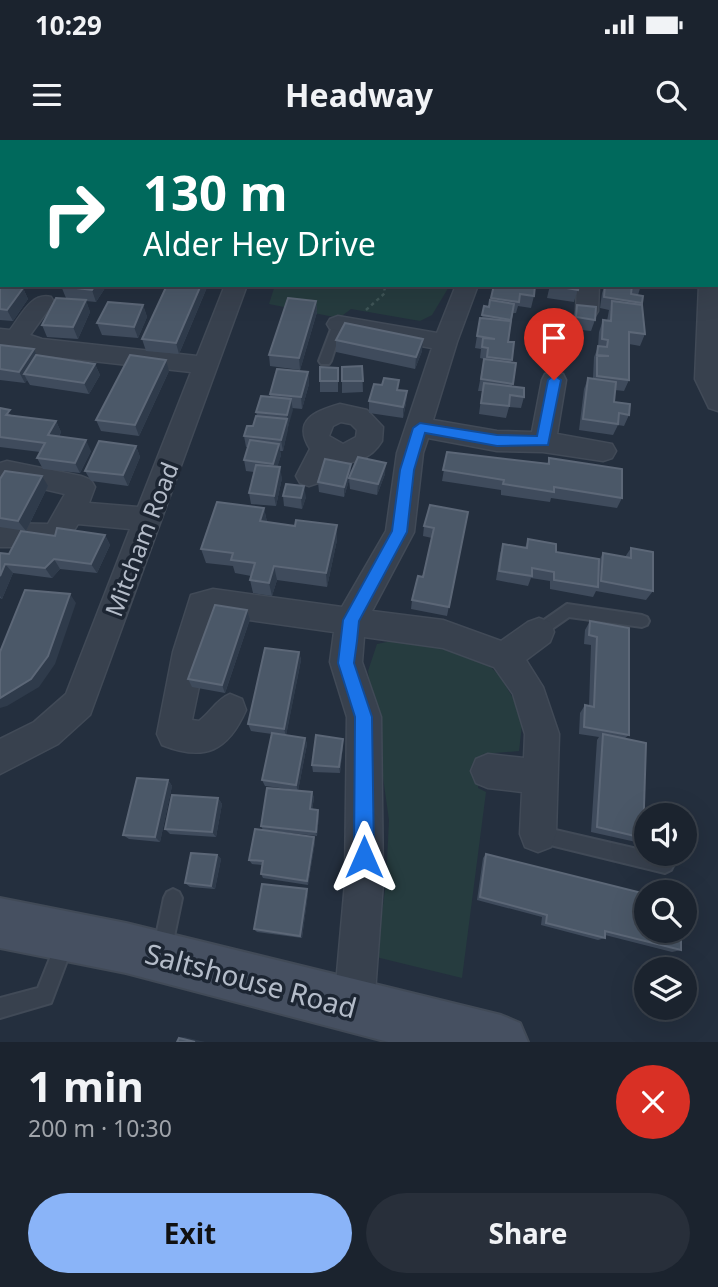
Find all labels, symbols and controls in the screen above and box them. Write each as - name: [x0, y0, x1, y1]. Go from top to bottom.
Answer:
- text: 10:29: [35, 7, 102, 43]
- text: Headway: [285, 73, 433, 116]
- icon: menu: [28, 76, 66, 114]
- icon: search: [652, 76, 690, 114]
- text: 130 m: [143, 159, 288, 225]
- icon: right: [28, 168, 119, 259]
- text: Alder Hey Drive: [143, 222, 376, 265]
- pin: [524, 308, 584, 380]
- icon: arrive: [535, 319, 573, 357]
- street label: Mitcham Road: [96, 457, 186, 621]
- map controls: [634, 803, 697, 1020]
- button: sound: [634, 803, 697, 866]
- position arrow: [327, 820, 401, 894]
- button: search: [634, 880, 697, 943]
- street label: Saltshouse Road: [141, 934, 361, 1026]
- button: layers: [634, 957, 697, 1020]
- text: 1 min: [28, 1057, 144, 1114]
- button: close: [616, 1065, 690, 1139]
- text: 200 m · 10:30: [28, 1112, 172, 1144]
- button: Exit: [28, 1193, 352, 1273]
- button: Share: [366, 1193, 690, 1273]

